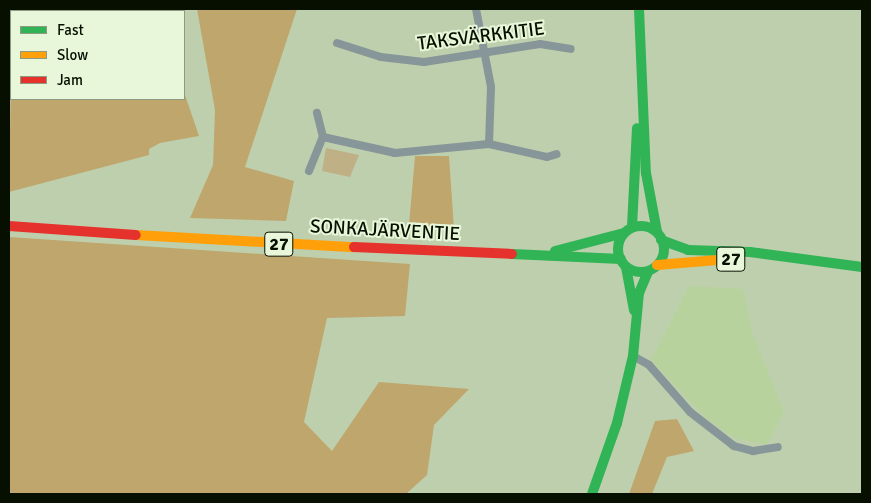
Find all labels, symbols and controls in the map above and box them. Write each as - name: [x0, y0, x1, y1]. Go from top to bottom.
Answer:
- legend: [10, 10, 185, 100]
- street label: TAKSVÄRKKITIE: [416, 18, 546, 56]
- text: Fast: [57, 21, 84, 39]
- text: Slow: [57, 46, 88, 64]
- text: Jam: [57, 71, 83, 89]
- street label: SONKAJÄRVENTIE: [309, 216, 461, 246]
- road number: 27: [264, 228, 294, 260]
- road number: 27: [716, 243, 746, 274]

